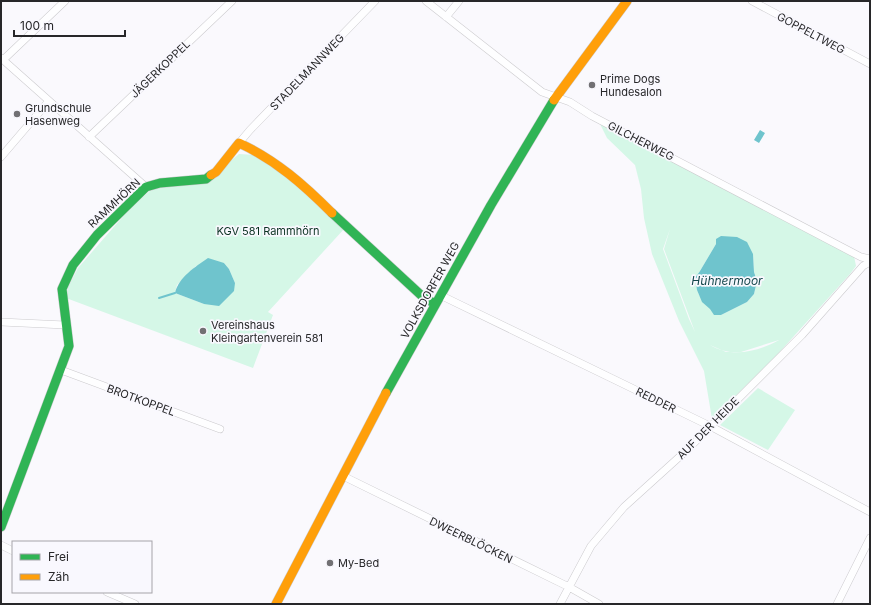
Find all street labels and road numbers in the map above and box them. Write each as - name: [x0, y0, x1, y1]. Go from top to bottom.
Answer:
- street label: GOPPELTWEG: [775, 9, 847, 57]
- street label: STADELMANNWEG: [267, 31, 347, 113]
- street label: JÄGERKOPPEL: [127, 37, 193, 101]
- street label: GILCHERWEG: [605, 118, 677, 164]
- street label: RAMMHÖRN: [85, 175, 143, 231]
- street label: VOLKSDORFER WEG: [398, 239, 462, 341]
- street label: BROTKOPPEL: [105, 381, 177, 419]
- street label: REDDER: [633, 384, 679, 416]
- street label: AUF DER HEIDE: [674, 394, 742, 462]
- street label: DWEERBLÖCKEN: [427, 514, 515, 566]

